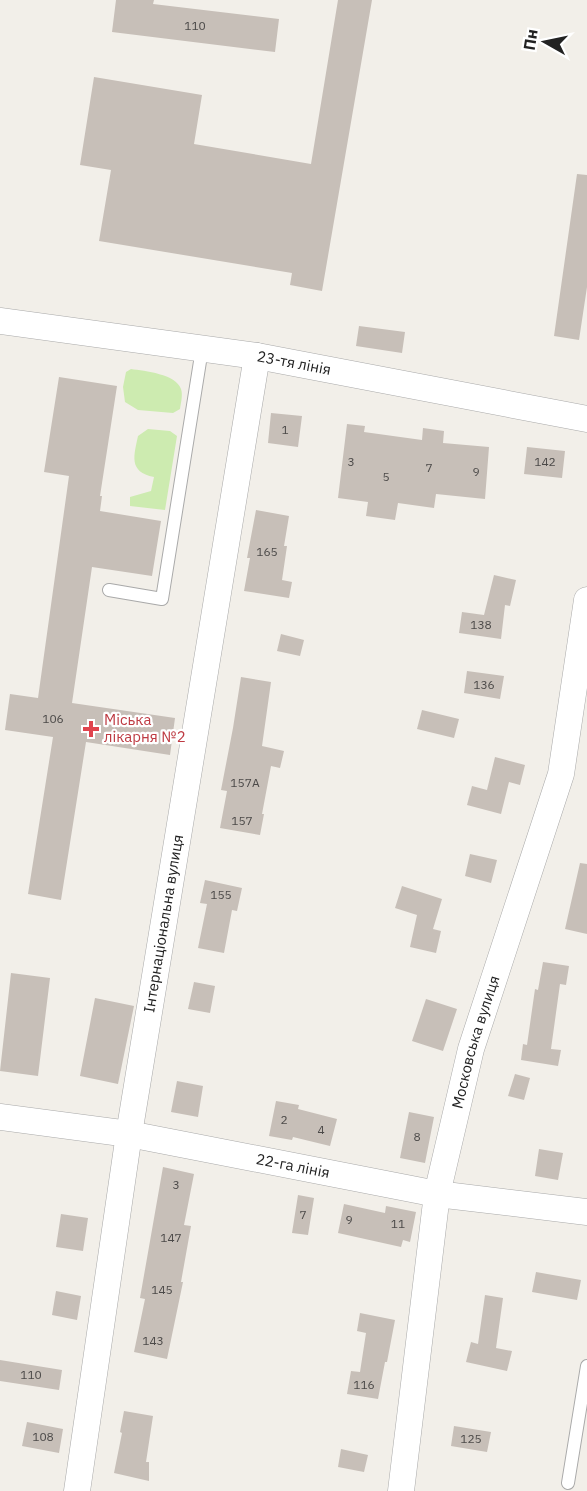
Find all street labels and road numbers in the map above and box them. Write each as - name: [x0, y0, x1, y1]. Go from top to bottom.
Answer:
- street label: 23-тя лінія: [255, 346, 333, 379]
- street label: Інтернаціональна вулиця: [139, 833, 187, 1014]
- street label: Московська вулиця: [447, 973, 503, 1110]
- street label: 22-га лінія: [254, 1149, 331, 1182]

